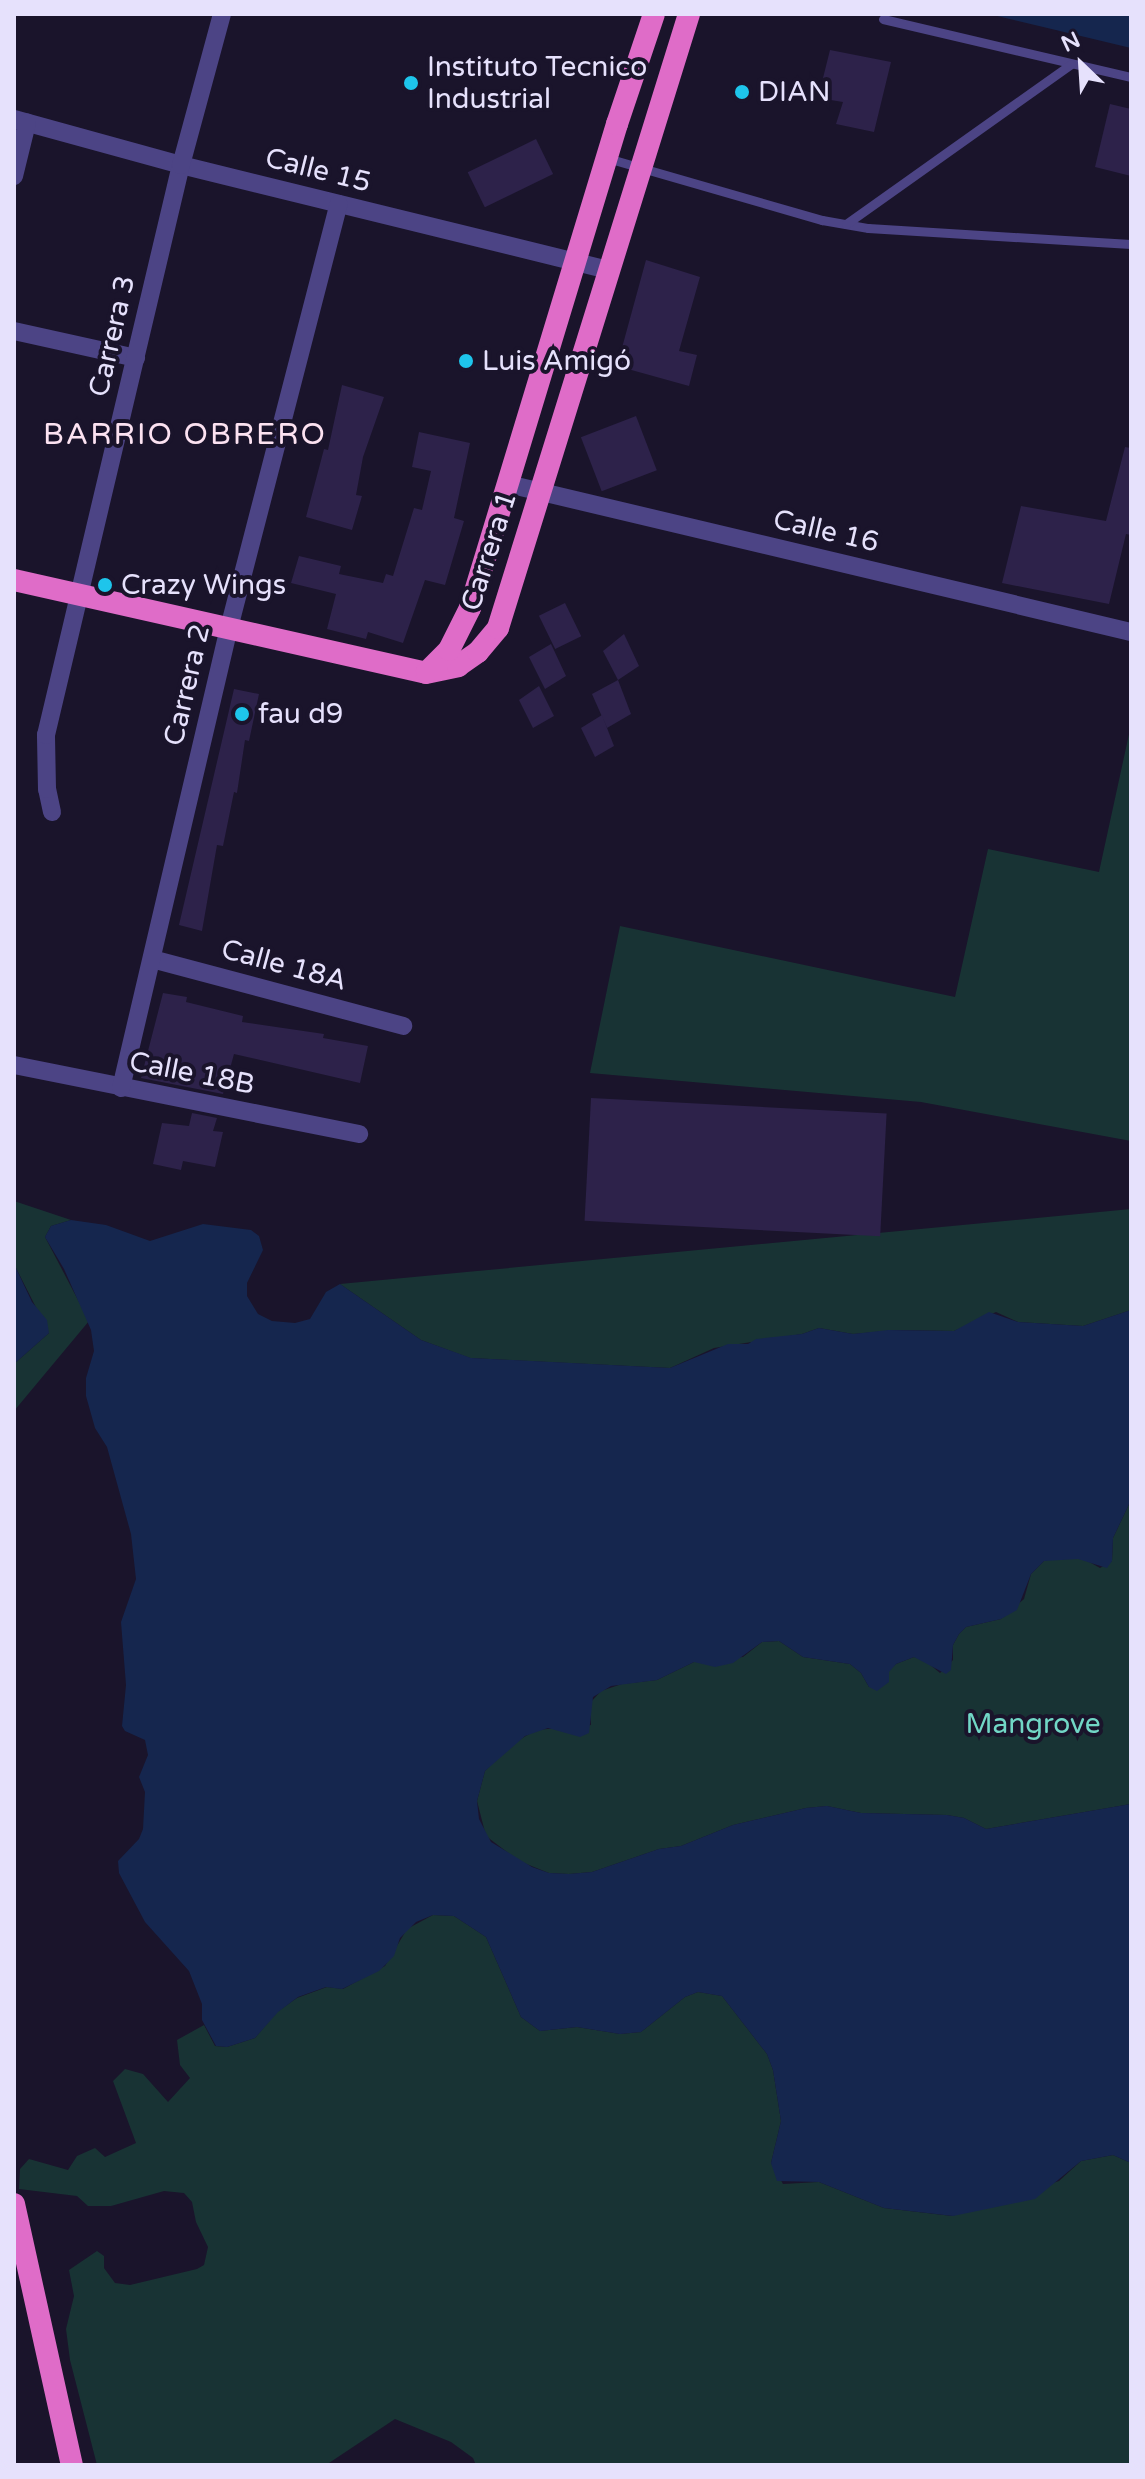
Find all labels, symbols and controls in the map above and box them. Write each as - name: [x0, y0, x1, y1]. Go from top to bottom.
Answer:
- north arrow: [1041, 24, 1121, 104]
- text: N: [1057, 27, 1084, 58]
- place label: Instituto Tecnico Industrial: [427, 50, 647, 116]
- marker: Instituto Tecnico Industrial: [402, 74, 420, 92]
- place label: DIAN: [758, 75, 830, 109]
- marker: DIAN: [733, 83, 751, 101]
- street label: Calle 15: [262, 141, 374, 199]
- street label: Carrera 3: [82, 272, 142, 400]
- place label: Luis Amigó: [482, 344, 631, 378]
- marker: Luis Amigó: [457, 352, 475, 370]
- district label: BARRIO OBRERO: [43, 417, 327, 453]
- street label: Carrera 1: [454, 487, 524, 615]
- street label: Calle 16: [770, 503, 882, 559]
- place label: Crazy Wings: [121, 568, 286, 602]
- marker: Crazy Wings: [96, 576, 114, 594]
- street label: Carrera 2: [157, 621, 217, 749]
- place label: fau d9: [258, 697, 343, 731]
- marker: fau d9: [233, 705, 251, 723]
- street label: Calle 18A: [218, 932, 350, 998]
- street label: Calle 18B: [127, 1044, 257, 1102]
- park label: Mangrove: [965, 1707, 1101, 1741]

